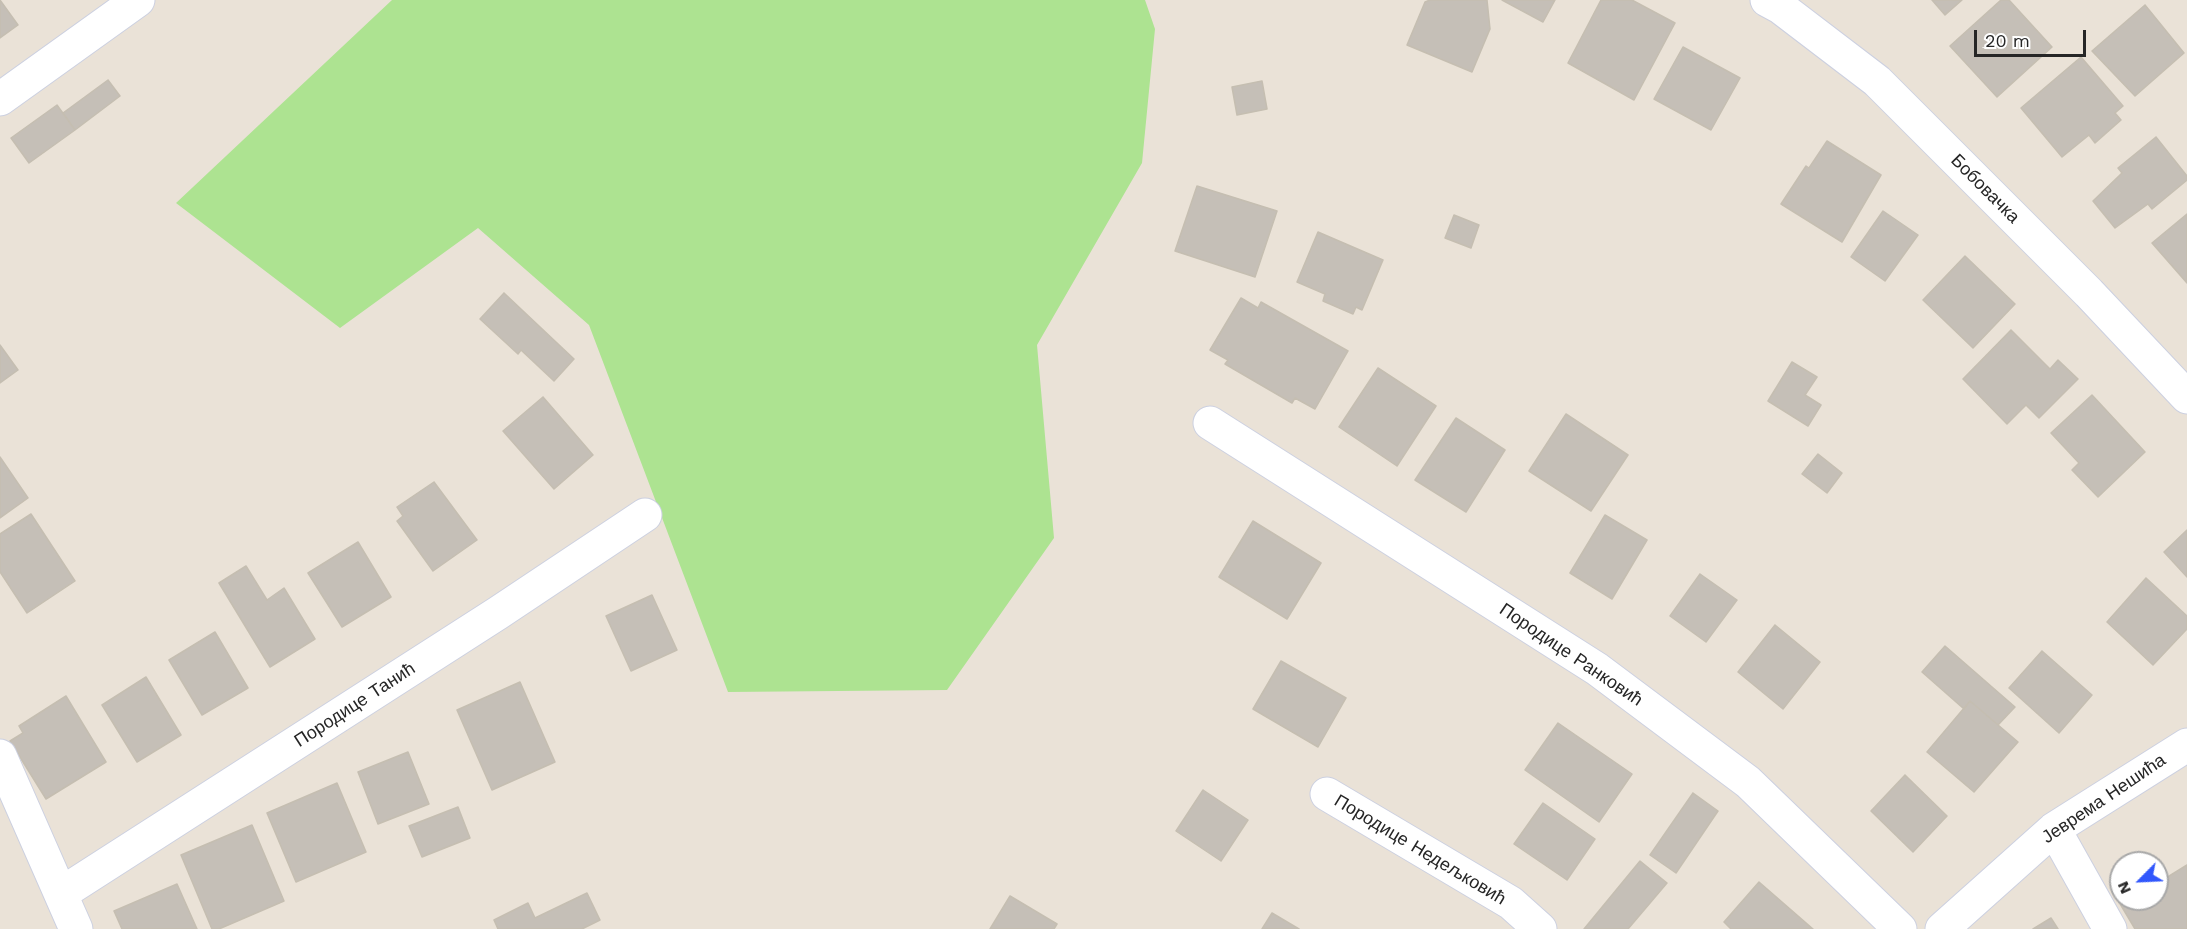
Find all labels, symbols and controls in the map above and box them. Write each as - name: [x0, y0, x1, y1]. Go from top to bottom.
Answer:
- scale bar: [1977, 18, 2090, 56]
- text: 20 m: [1985, 30, 2030, 51]
- street label: Бобовачка: [1946, 150, 2024, 228]
- street label: Породице Ранковић: [1495, 599, 1647, 711]
- street label: Породице Танић: [291, 658, 419, 752]
- street label: Јеврема Нешића: [2038, 750, 2170, 848]
- street label: Породице Недељковић: [1330, 790, 1510, 910]
- north arrow: [2109, 851, 2169, 911]
- text: N: [2113, 878, 2135, 897]

